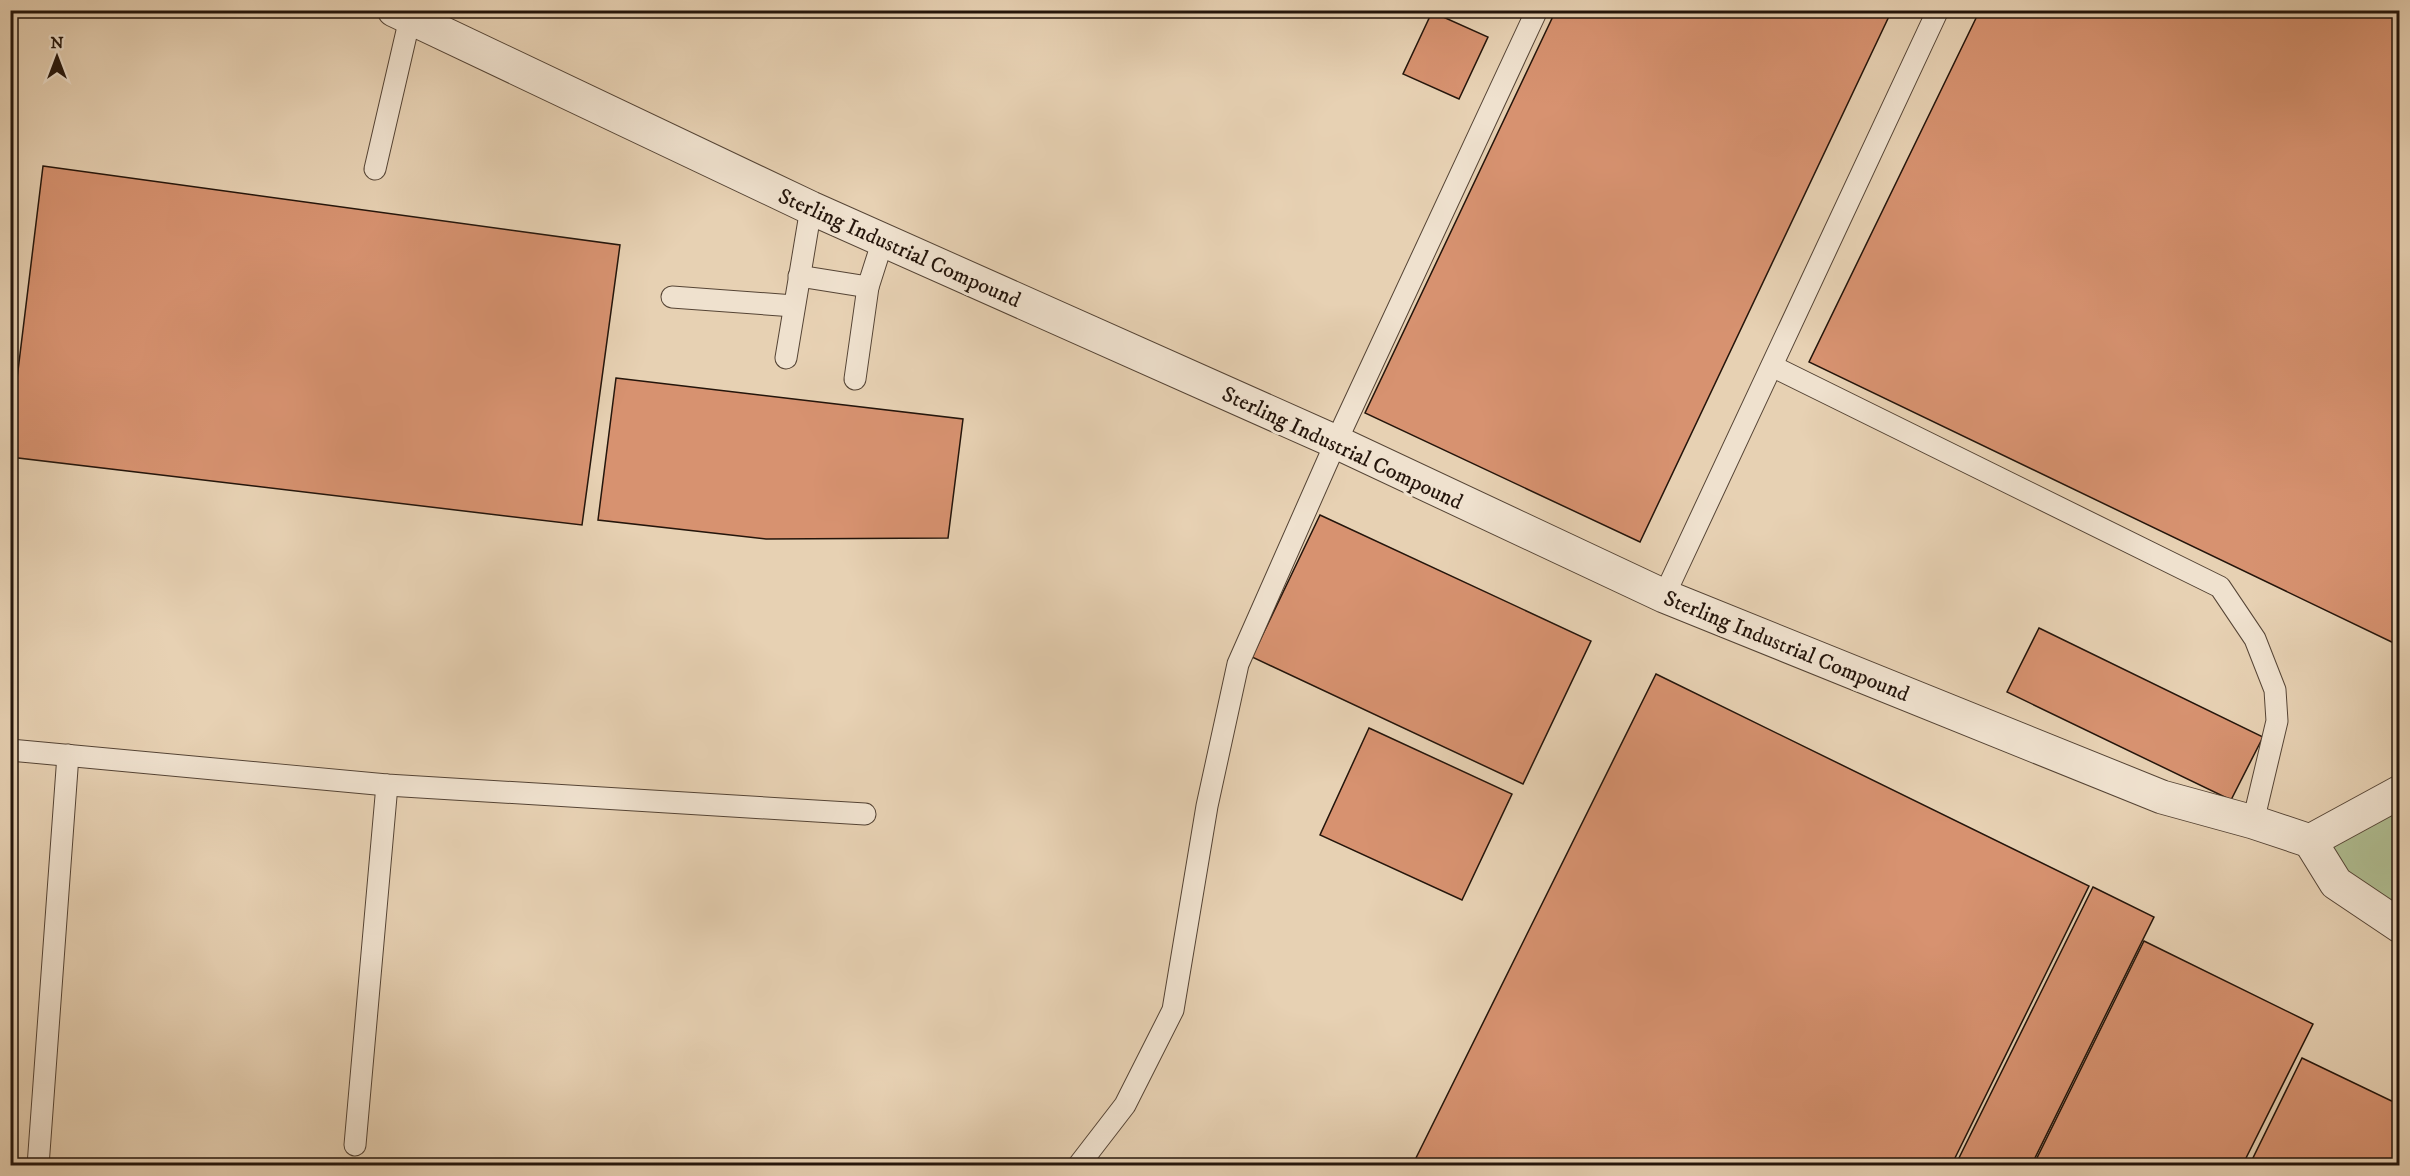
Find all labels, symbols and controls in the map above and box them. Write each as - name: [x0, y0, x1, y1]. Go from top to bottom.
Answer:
- north arrow: [27, 27, 87, 87]
- text: N: [50, 33, 64, 53]
- street label: Sterling Industrial Compound: [774, 183, 1025, 314]
- street label: Sterling Industrial Compound: [1218, 381, 1467, 516]
- street label: Sterling Industrial Compound: [1660, 585, 1913, 708]

